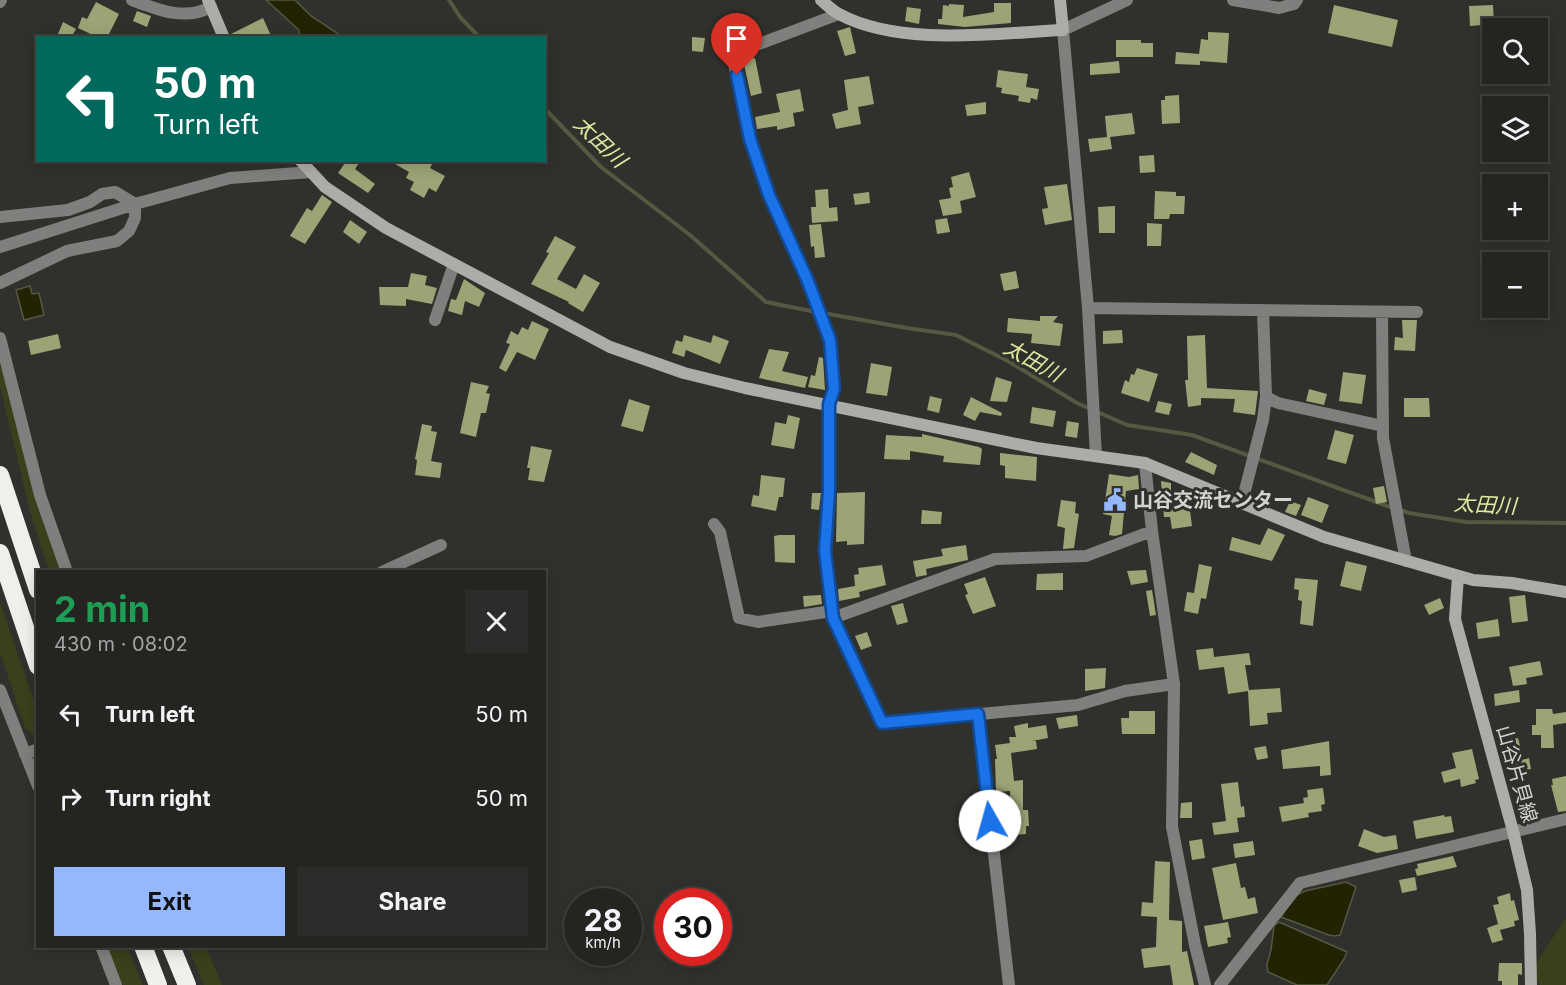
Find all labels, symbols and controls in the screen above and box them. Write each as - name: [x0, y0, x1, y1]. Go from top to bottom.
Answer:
- pin: [711, 13, 762, 75]
- map controls: [1482, 18, 1548, 318]
- button: search: [1482, 18, 1548, 84]
- icon: arrive: [720, 22, 753, 55]
- text: 50 m: [153, 57, 256, 108]
- icon: left: [54, 60, 132, 138]
- button: layers: [1482, 96, 1548, 162]
- text: Turn left: [153, 108, 259, 141]
- water label: 太田川: [569, 111, 633, 174]
- button: +: [1482, 174, 1548, 240]
- button: −: [1482, 252, 1548, 318]
- water label: 太田川: [1000, 334, 1069, 388]
- public building icon: 山谷交流センター: [1102, 487, 1128, 513]
- place label: 山谷交流センター: [1133, 488, 1293, 512]
- water label: 太田川: [1453, 490, 1519, 519]
- text: 2 min: [54, 587, 150, 631]
- button: close: [465, 590, 528, 653]
- text: 430 m · 08:02: [54, 632, 188, 656]
- icon: left: [54, 698, 87, 731]
- text: Turn left: [105, 701, 195, 727]
- text: 50 m: [475, 701, 528, 727]
- street label: 山谷片貝線: [1492, 723, 1542, 825]
- icon: right: [54, 782, 87, 815]
- text: Turn right: [105, 785, 211, 811]
- text: 50 m: [475, 785, 528, 811]
- position arrow: [958, 789, 1022, 853]
- button: Exit: [54, 867, 285, 936]
- button: Share: [297, 867, 528, 936]
- speed limit sign: 30: [654, 888, 732, 966]
- text: 28: [584, 902, 622, 938]
- text: km/h: [585, 933, 621, 952]

